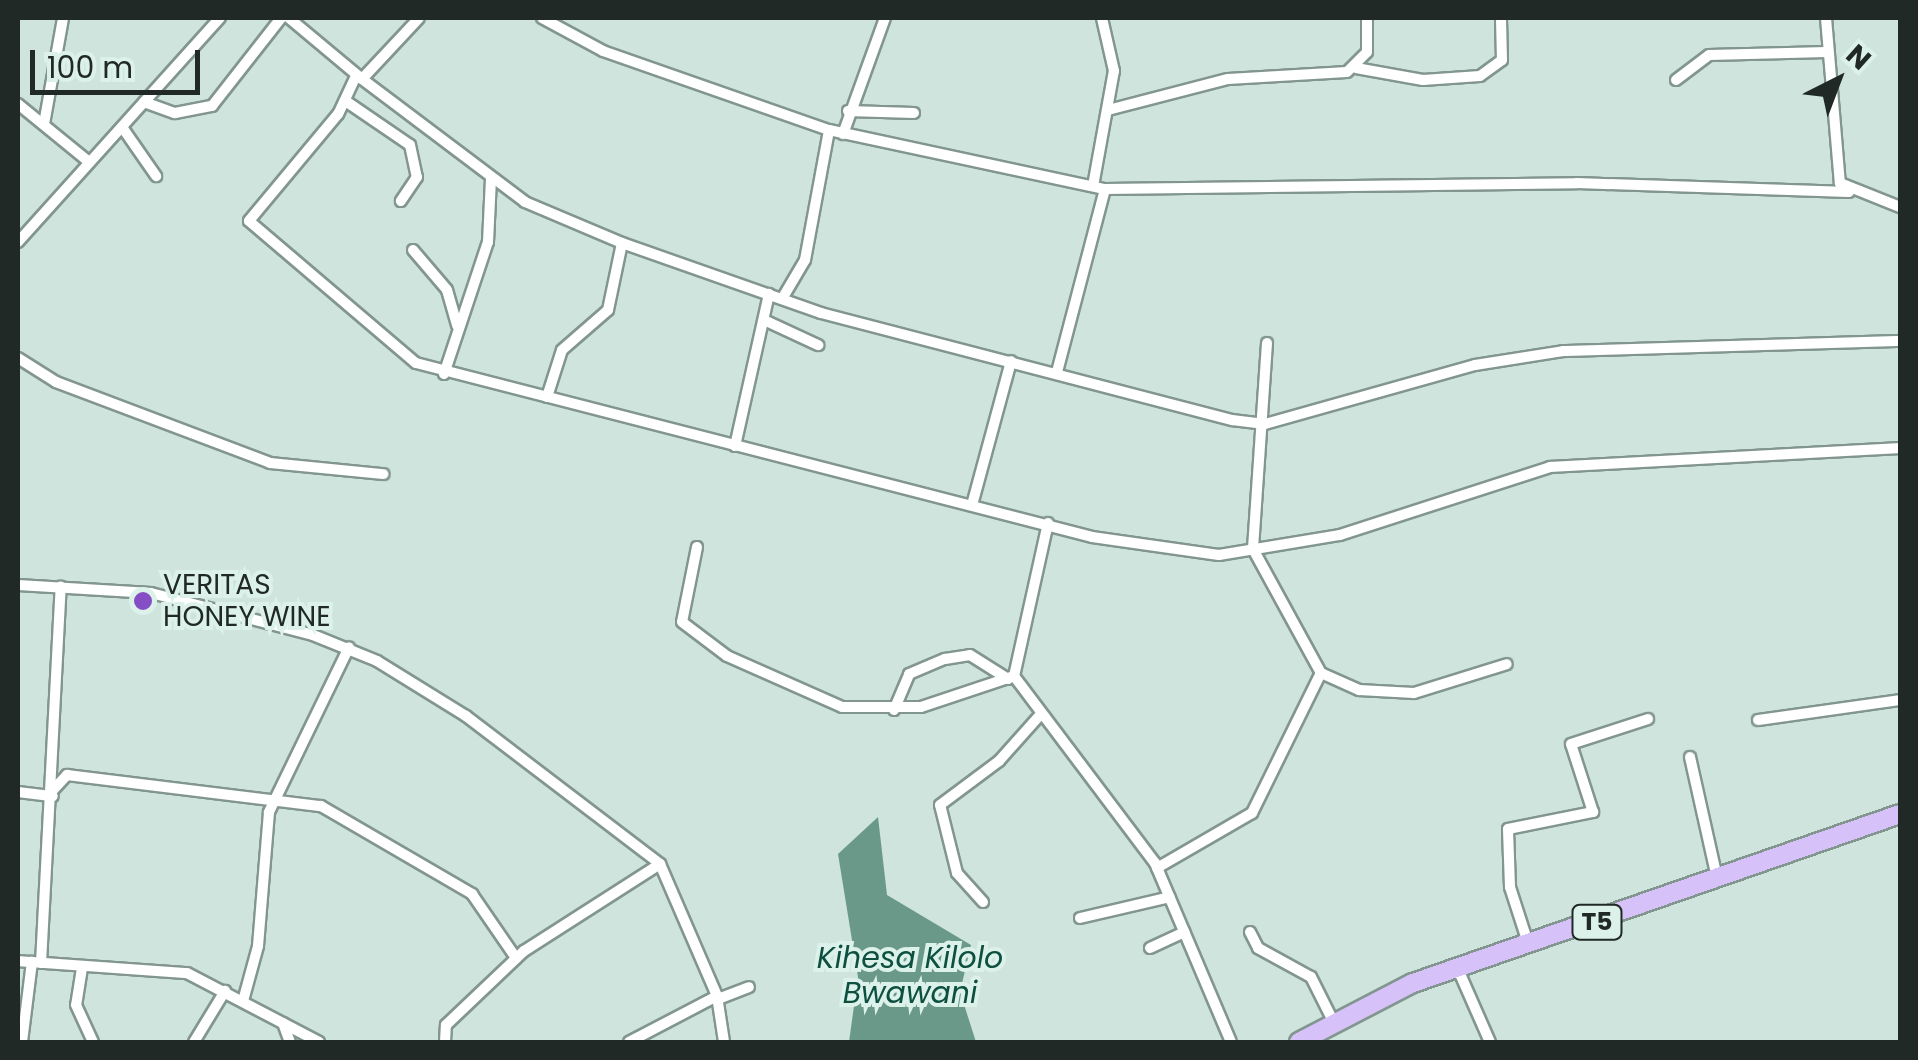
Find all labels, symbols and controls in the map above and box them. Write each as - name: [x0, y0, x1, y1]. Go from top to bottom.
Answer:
- scale bar: [35, 30, 205, 92]
- north arrow: [1788, 30, 1888, 130]
- text: N: [1838, 36, 1879, 79]
- text: 100 m: [47, 46, 133, 89]
- place label: VERITAS HONEY WINE: [163, 568, 331, 634]
- marker: VERITAS HONEY WINE: [132, 590, 154, 612]
- road number: T5: [1570, 902, 1624, 942]
- water label: Kihesa Kilolo Bwawani: [817, 940, 1003, 1010]

